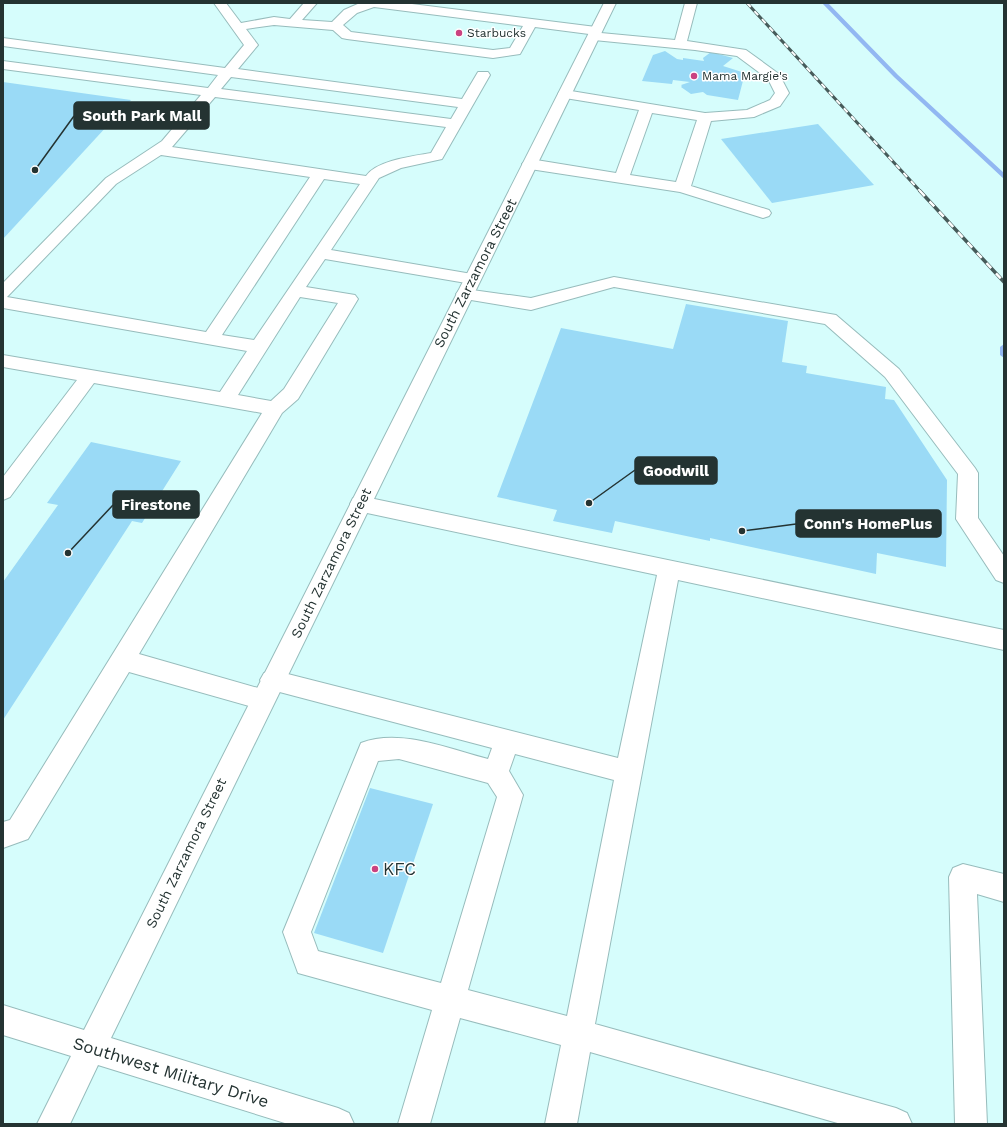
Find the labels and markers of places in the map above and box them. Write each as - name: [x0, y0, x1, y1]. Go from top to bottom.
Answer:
- place label: Starbucks: [467, 26, 526, 40]
- marker: Starbucks: [454, 28, 464, 38]
- place label: Mama Margie's: [702, 69, 788, 83]
- marker: Mama Margie's: [689, 71, 699, 81]
- callout: South Park Mall: [74, 102, 209, 129]
- callout: Goodwill: [635, 457, 717, 484]
- callout: Firestone: [113, 491, 199, 518]
- callout: Conn's HomePlus: [796, 510, 941, 537]
- place label: KFC: [383, 859, 416, 879]
- marker: KFC: [370, 864, 380, 874]

